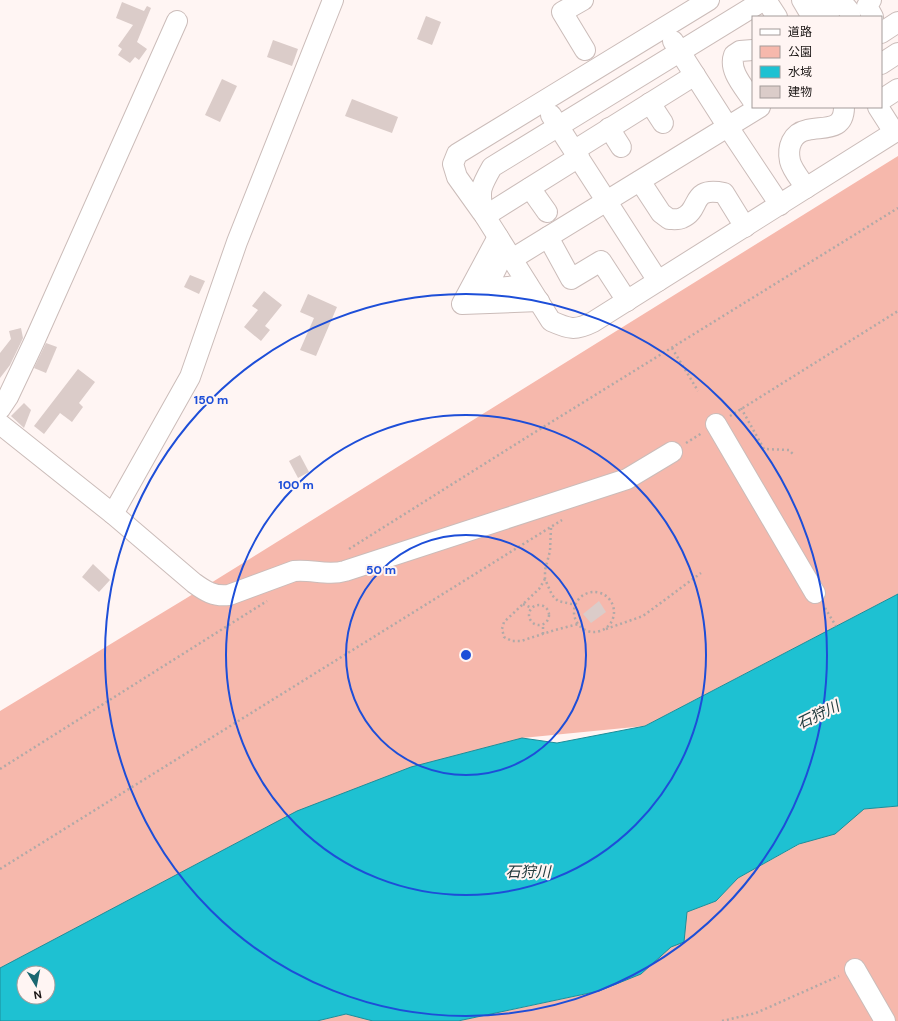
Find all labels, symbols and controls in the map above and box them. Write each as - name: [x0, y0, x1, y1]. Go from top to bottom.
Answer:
- legend: [752, 16, 882, 108]
- text: 道路: [788, 24, 812, 40]
- text: 公園: [788, 44, 812, 60]
- text: 水域: [788, 64, 812, 80]
- text: 建物: [788, 84, 812, 100]
- text: 150 m: [194, 392, 228, 408]
- text: 100 m: [278, 477, 314, 493]
- text: 50 m: [366, 562, 396, 578]
- centre of rings: [459, 648, 473, 662]
- water label: 石狩川: [793, 695, 844, 734]
- water label: 石狩川: [505, 862, 552, 882]
- north arrow: [16, 965, 56, 1005]
- text: N: [33, 987, 43, 1002]

